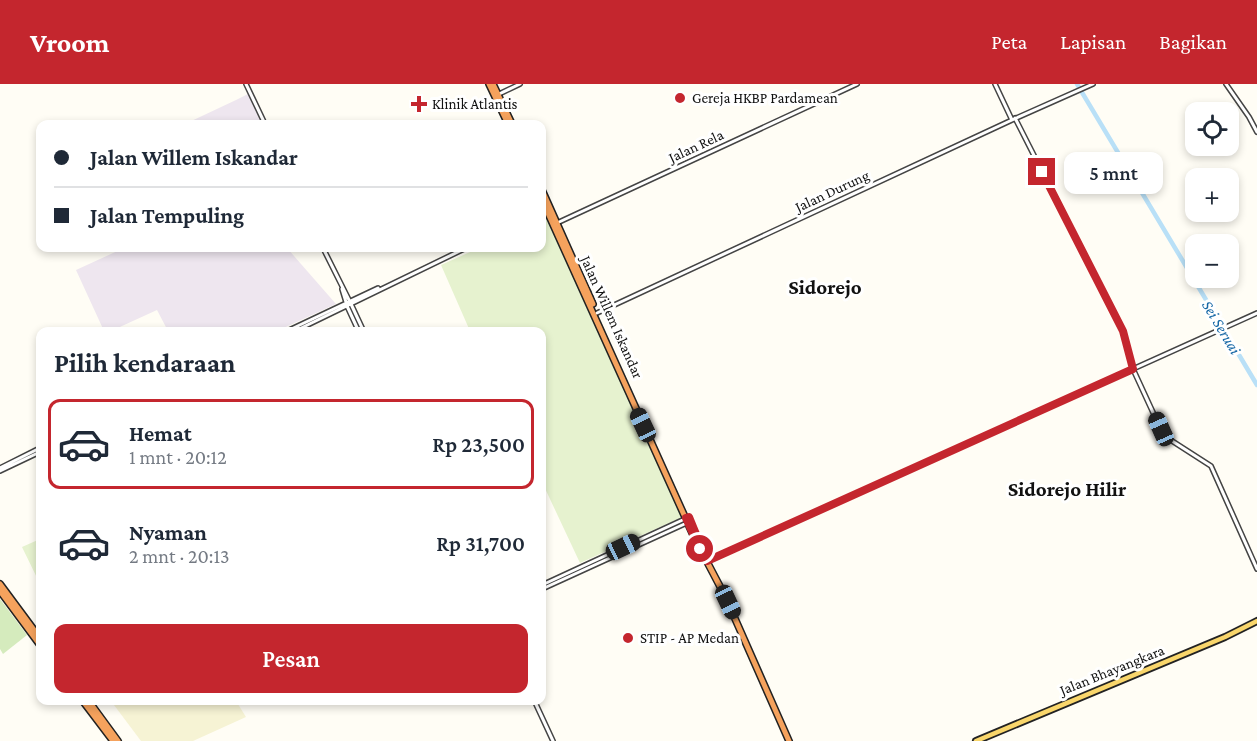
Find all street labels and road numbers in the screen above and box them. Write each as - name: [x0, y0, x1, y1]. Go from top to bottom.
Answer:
- street label: Jalan Rela: [664, 126, 726, 167]
- street label: Jalan Durung: [791, 167, 872, 217]
- street label: Jalan Willem Iskandar: [576, 251, 647, 382]
- street label: Jalan Bhayangkara: [1056, 642, 1167, 700]

